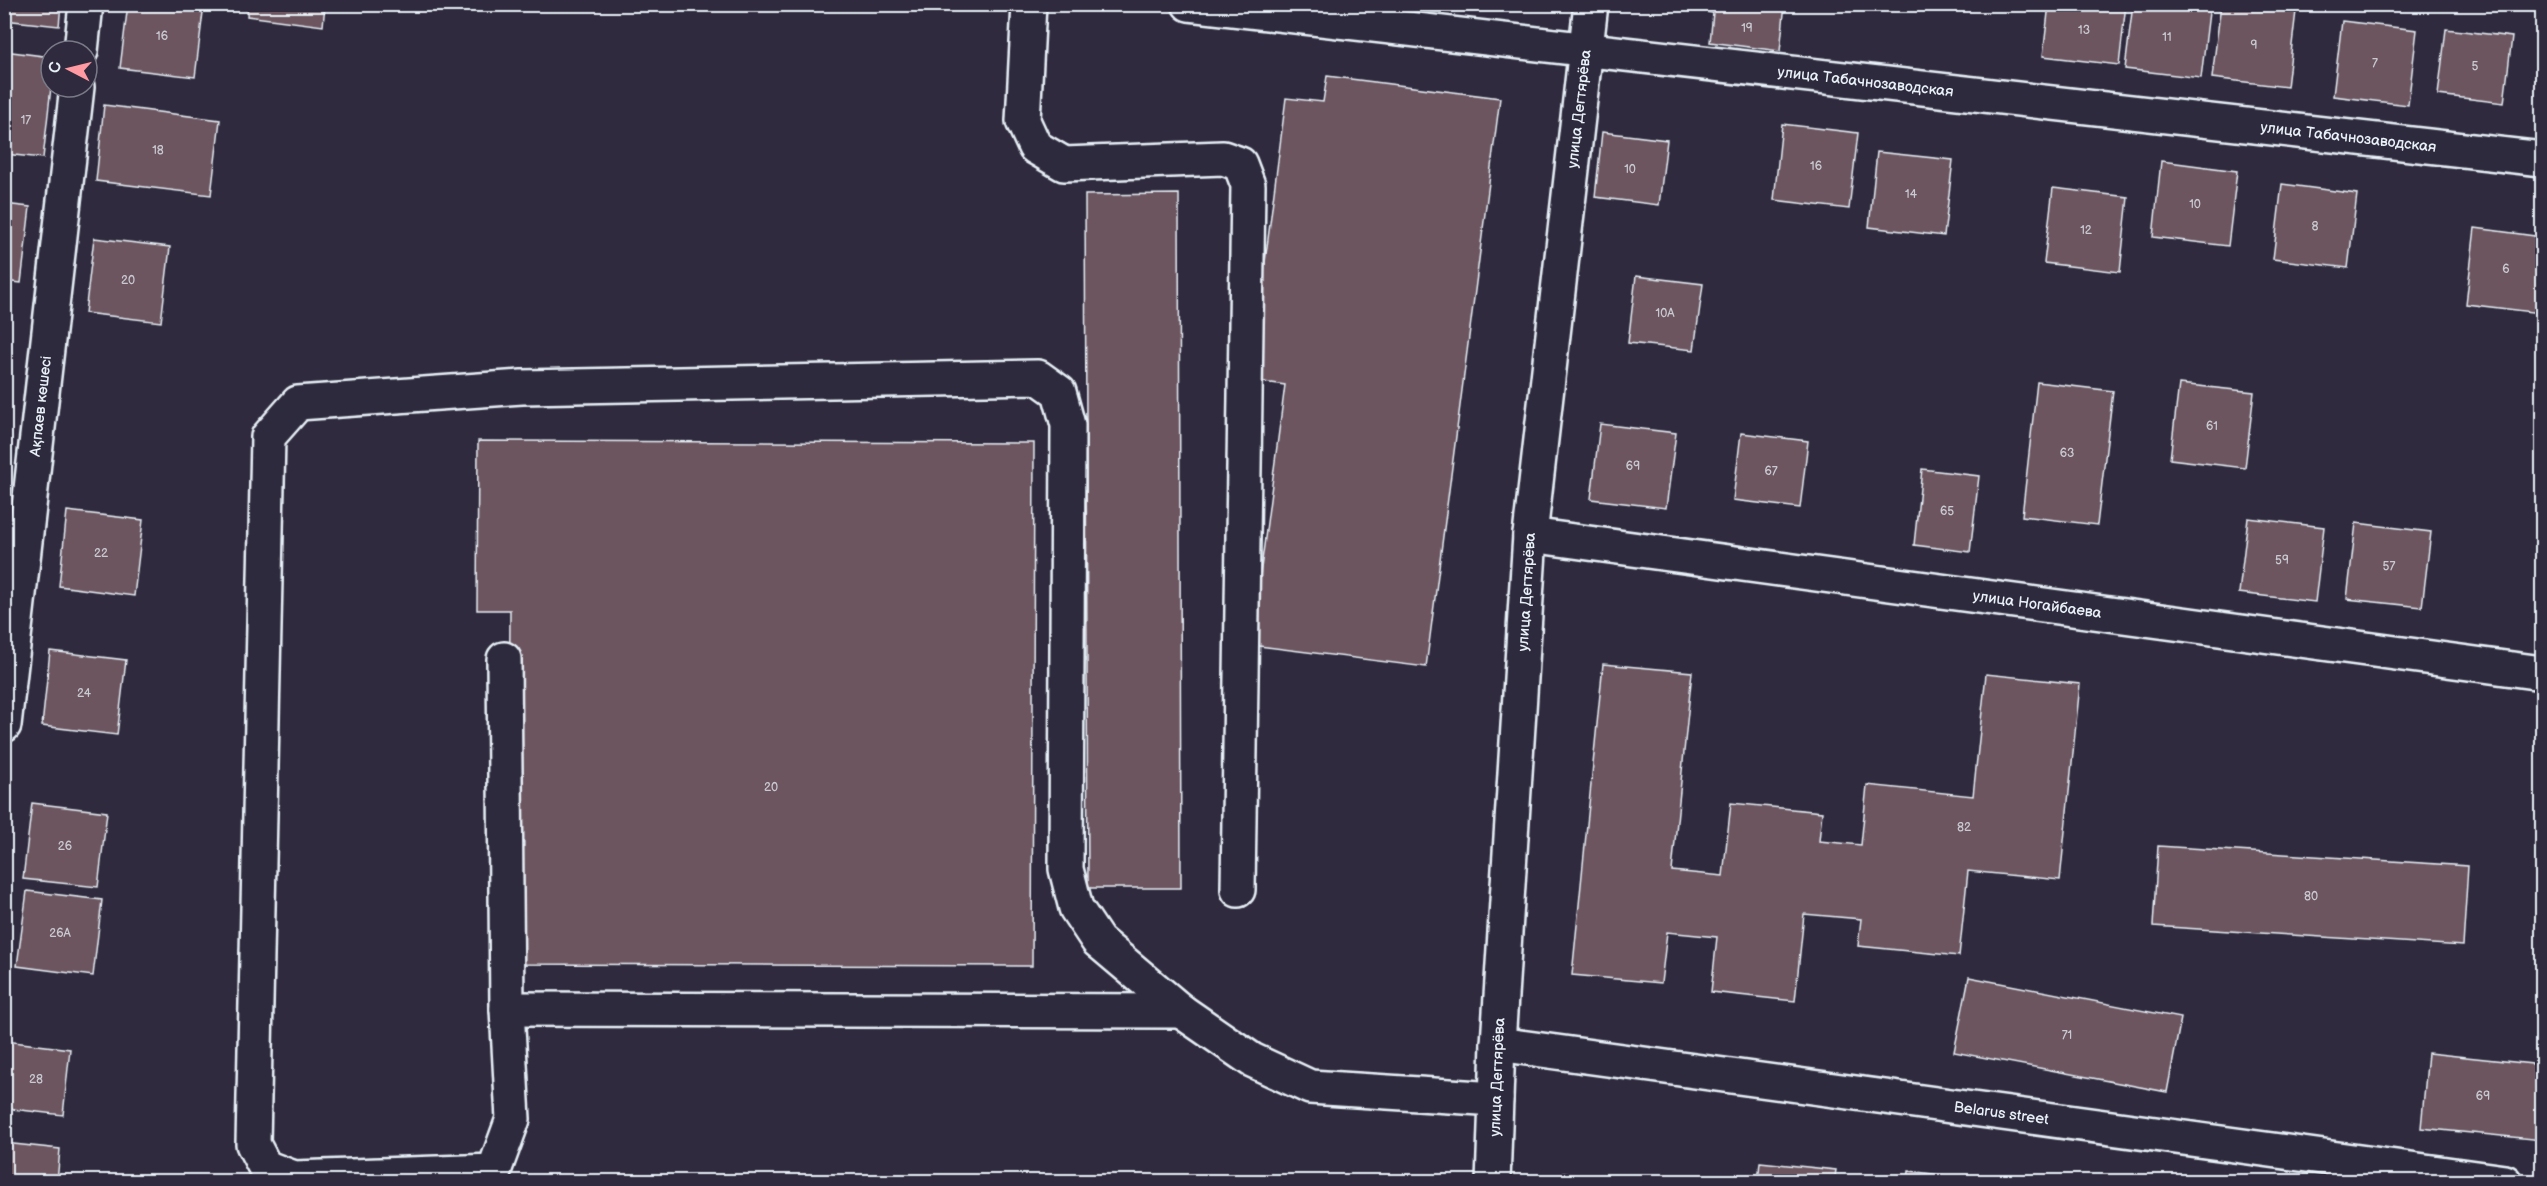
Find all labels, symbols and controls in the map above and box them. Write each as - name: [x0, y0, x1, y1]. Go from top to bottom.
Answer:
- house number: 19: [1741, 21, 1753, 36]
- house number: 13: [2078, 23, 2090, 38]
- house number: 16: [156, 29, 168, 44]
- house number: 11: [2162, 30, 2172, 45]
- house number: 9: [2251, 38, 2258, 53]
- north arrow: [39, 39, 99, 99]
- street label: улица Дегтярёва: [1563, 48, 1595, 169]
- house number: 7: [2372, 56, 2378, 71]
- house number: 5: [2472, 59, 2479, 74]
- text: С: [45, 61, 66, 74]
- street label: улица Табачнозаводская: [1777, 62, 1955, 101]
- house number: 17: [21, 113, 31, 128]
- street label: улица Табачнозаводская: [2259, 117, 2437, 156]
- house number: 18: [152, 143, 164, 158]
- house number: 16: [1810, 159, 1822, 174]
- house number: 10: [1624, 162, 1636, 177]
- house number: 14: [1905, 187, 1918, 202]
- house number: 10: [2189, 197, 2201, 212]
- house number: 8: [2312, 219, 2319, 234]
- house number: 12: [2080, 223, 2092, 238]
- house number: 6: [2502, 262, 2510, 277]
- house number: 20: [121, 273, 135, 288]
- house number: 10А: [1656, 306, 1675, 321]
- street label: Ақпаев көшесі: [25, 355, 56, 459]
- house number: 61: [2206, 419, 2218, 434]
- house number: 63: [2060, 446, 2074, 461]
- house number: 69: [1626, 459, 1640, 474]
- house number: 67: [1764, 464, 1778, 479]
- house number: 65: [1940, 504, 1954, 519]
- street label: улица Дегтярёва: [1513, 532, 1540, 652]
- house number: 22: [94, 546, 108, 561]
- house number: 59: [2275, 553, 2289, 568]
- house number: 57: [2383, 559, 2395, 574]
- street label: улица Ногайбаева: [1972, 586, 2103, 622]
- house number: 24: [77, 686, 92, 701]
- house number: 20: [764, 780, 778, 795]
- house number: 82: [1957, 820, 1971, 835]
- house number: 26: [58, 839, 72, 854]
- house number: 80: [2304, 889, 2318, 904]
- house number: 26А: [49, 926, 72, 941]
- street label: улица Дегтярёва: [1485, 1017, 1509, 1137]
- house number: 71: [2062, 1028, 2072, 1043]
- house number: 28: [29, 1072, 43, 1087]
- house number: 69: [2476, 1089, 2490, 1104]
- street label: Belarus street: [1953, 1097, 2050, 1129]

